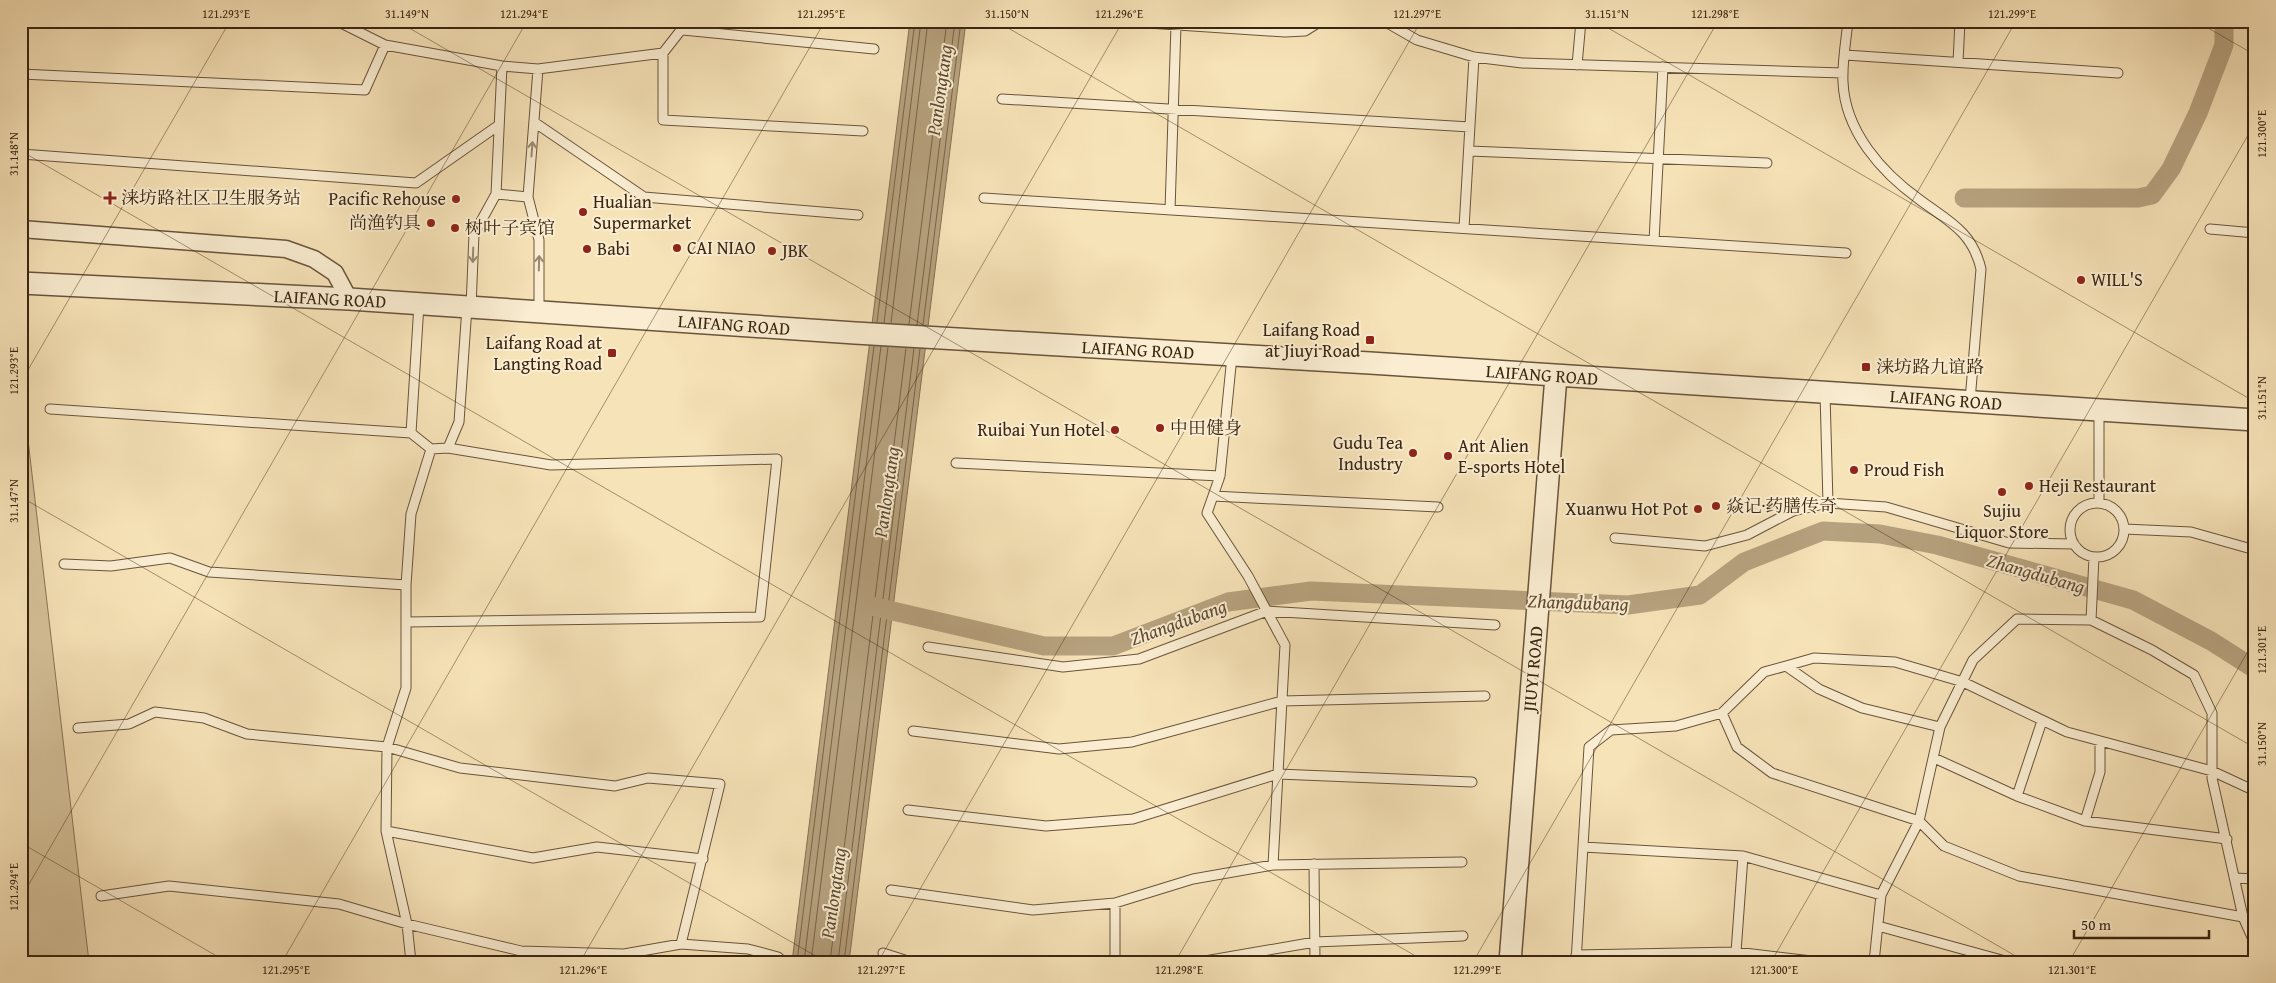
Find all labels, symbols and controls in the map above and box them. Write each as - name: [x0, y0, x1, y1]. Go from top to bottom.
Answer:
- text: 121.293°E: [202, 5, 250, 22]
- text: 31.149°N: [385, 5, 429, 22]
- text: 121.294°E: [500, 5, 548, 22]
- text: 121.295°E: [797, 5, 845, 22]
- text: 31.150°N: [985, 5, 1029, 22]
- text: 121.296°E: [1095, 5, 1143, 22]
- text: 121.297°E: [1393, 5, 1441, 22]
- text: 31.151°N: [1585, 5, 1629, 22]
- text: 121.298°E: [1691, 5, 1739, 22]
- text: 121.299°E: [1988, 5, 2036, 22]
- water label: Panlongtang: [919, 42, 959, 138]
- text: 121.300°E: [2253, 110, 2270, 158]
- text: 31.148°N: [5, 132, 22, 176]
- one-way arrow: [527, 141, 537, 157]
- place label: 涞坊路社区卫生服务站: [121, 184, 301, 211]
- place label: Pacific Rehouse: [329, 185, 446, 212]
- place label: Hualian Supermarket: [593, 188, 692, 236]
- marker: 涞坊路社区卫生服务站: [103, 191, 117, 205]
- marker: Pacific Rehouse: [450, 193, 462, 205]
- marker: Hualian Supermarket: [577, 206, 589, 218]
- place label: 尚渔钓具: [349, 209, 421, 236]
- place label: 树叶子宾馆: [465, 214, 555, 241]
- marker: 尚渔钓具: [425, 217, 437, 229]
- marker: 树叶子宾馆: [449, 222, 461, 234]
- place label: CAI NIAO: [687, 234, 756, 261]
- place label: Babi: [597, 235, 630, 262]
- place label: JBK: [780, 237, 809, 264]
- marker: CAI NIAO: [671, 242, 683, 254]
- marker: Babi: [581, 243, 593, 255]
- marker: JBK: [766, 245, 778, 257]
- one-way arrow: [469, 247, 478, 263]
- one-way arrow: [534, 256, 544, 272]
- place label: WILL'S: [2091, 266, 2143, 293]
- marker: WILL'S: [2075, 274, 2087, 286]
- street label: LAIFANG ROAD: [273, 282, 387, 315]
- street label: LAIFANG ROAD: [677, 307, 791, 342]
- place label: Laifang Road at Jiuyi Road: [1263, 316, 1360, 364]
- place label: Laifang Road at Langting Road: [486, 329, 603, 377]
- street label: LAIFANG ROAD: [1081, 333, 1195, 366]
- marker: Laifang Road at Jiuyi Road: [1364, 334, 1376, 346]
- text: 121.293°E: [5, 347, 22, 395]
- marker: Laifang Road at Langting Road: [606, 347, 618, 359]
- place label: 涞坊路九谊路: [1876, 353, 1984, 380]
- street label: LAIFANG ROAD: [1485, 357, 1599, 392]
- marker: 涞坊路九谊路: [1860, 361, 1872, 373]
- text: 31.151°N: [2253, 376, 2270, 420]
- street label: LAIFANG ROAD: [1889, 382, 2003, 417]
- place label: 中田健身: [1170, 414, 1242, 441]
- place label: Ruibai Yun Hotel: [977, 416, 1105, 443]
- marker: 中田健身: [1154, 422, 1166, 434]
- marker: Ruibai Yun Hotel: [1109, 424, 1121, 436]
- place label: Gudu Tea Industry: [1333, 429, 1403, 477]
- place label: Ant Alien E-sports Hotel: [1458, 432, 1565, 480]
- water label: Panlongtang: [866, 444, 906, 540]
- marker: Gudu Tea Industry: [1407, 447, 1419, 459]
- marker: Ant Alien E-sports Hotel: [1442, 450, 1454, 462]
- place label: Proud Fish: [1864, 456, 1944, 483]
- marker: Proud Fish: [1848, 464, 1860, 476]
- place label: Heji Restaurant: [2039, 472, 2157, 499]
- text: 31.147°N: [5, 479, 22, 523]
- marker: Heji Restaurant: [2023, 480, 2035, 492]
- marker: Sujiu Liquor Store: [1996, 486, 2008, 498]
- place label: 焱记·药膳传奇: [1726, 492, 1837, 519]
- place label: Xuanwu Hot Pot: [1565, 495, 1689, 522]
- place label: Sujiu Liquor Store: [1955, 497, 2049, 545]
- marker: 焱记·药膳传奇: [1710, 500, 1722, 512]
- marker: Xuanwu Hot Pot: [1692, 503, 1704, 515]
- water label: Zhangdubang: [1984, 546, 2089, 600]
- water label: Zhangdubang: [1527, 586, 1629, 618]
- water label: Zhangdubang: [1126, 591, 1231, 652]
- street label: JIUYI ROAD: [1515, 625, 1550, 715]
- text: 121.301°E: [2253, 626, 2270, 674]
- text: 31.150°N: [2253, 722, 2270, 766]
- water label: Panlongtang: [813, 845, 853, 941]
- text: 121.294°E: [5, 863, 22, 911]
- scale bar: [2074, 908, 2208, 940]
- text: 50 m: [2081, 914, 2112, 935]
- text: 121.295°E: [262, 961, 310, 978]
- text: 121.296°E: [559, 961, 607, 978]
- text: 121.297°E: [857, 961, 905, 978]
- text: 121.298°E: [1155, 961, 1203, 978]
- text: 121.299°E: [1453, 961, 1501, 978]
- text: 121.300°E: [1750, 961, 1798, 978]
- text: 121.301°E: [2048, 961, 2096, 978]

